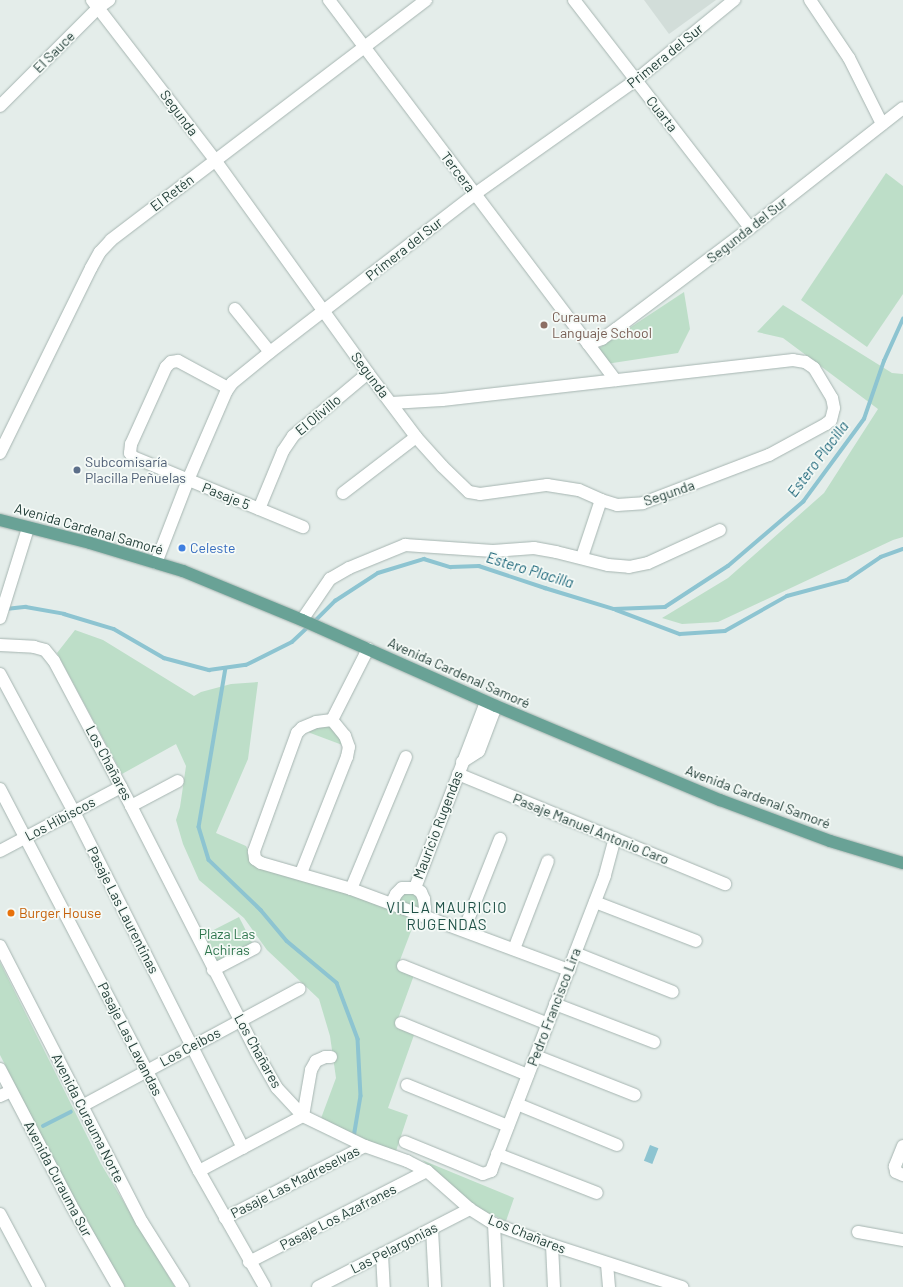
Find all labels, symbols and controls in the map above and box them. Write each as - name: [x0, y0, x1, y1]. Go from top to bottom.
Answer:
- street label: Primera del Sur: [624, 20, 706, 92]
- street label: El Sauce: [30, 28, 78, 76]
- street label: Segunda: [156, 87, 202, 139]
- street label: Cuarta: [643, 93, 681, 135]
- street label: Tercera: [437, 148, 479, 196]
- street label: El Retén: [147, 171, 197, 215]
- street label: Segunda del Sur: [703, 193, 791, 267]
- street label: Primera del Sur: [362, 214, 446, 284]
- place label: Curauma Languaje School: [552, 309, 652, 342]
- marker: Curauma Languaje School: [539, 320, 549, 330]
- street label: Segunda: [347, 349, 393, 401]
- street label: El Olivillo: [292, 391, 344, 439]
- water label: Estero Placilla: [784, 417, 852, 501]
- place label: Subcomisaría Placilla Peñuelas: [85, 454, 186, 486]
- marker: Subcomisaría Placilla Peñuelas: [72, 465, 82, 475]
- street label: Segunda: [641, 476, 697, 510]
- street label: Pasaje 5: [200, 479, 252, 513]
- street label: Avenida Cardenal Samoré: [13, 500, 165, 558]
- place label: Celeste: [190, 540, 236, 556]
- marker: Celeste: [177, 543, 187, 553]
- water label: Estero Placilla: [484, 548, 576, 592]
- street label: Avenida Cardenal Samoré: [385, 634, 533, 712]
- street label: Los Chañares: [82, 723, 136, 803]
- street label: Avenida Cardenal Samoré: [683, 762, 833, 832]
- street label: Mauricio Rugendas: [410, 768, 466, 882]
- street label: Pasaje Manuel Antonio Caro: [510, 790, 672, 868]
- street label: Los Hibiscos: [22, 793, 98, 845]
- street label: Pasaje Las Laurentinas: [84, 844, 162, 976]
- district label: VILLA MAURICIO RUGENDAS: [386, 898, 508, 933]
- place label: Burger House: [19, 905, 101, 921]
- marker: Burger House: [6, 908, 16, 918]
- park label: Plaza Las Achiras: [199, 926, 255, 958]
- street label: Pedro Francisco Lira: [524, 946, 584, 1068]
- street label: Pasaje Las Lavandas: [94, 979, 166, 1099]
- street label: Los Chañares: [231, 1011, 285, 1091]
- street label: Los Ceibos: [157, 1024, 223, 1070]
- street label: Avenida Curauma Norte: [48, 1051, 128, 1185]
- street label: Avenida Curauma Sur: [20, 1118, 96, 1240]
- street label: Pasaje Las Madreselvas: [228, 1142, 362, 1222]
- street label: Pasaje Los Azafranes: [277, 1180, 399, 1254]
- street label: Los Chañares: [486, 1211, 568, 1257]
- street label: Las Pelargonias: [348, 1219, 440, 1277]

